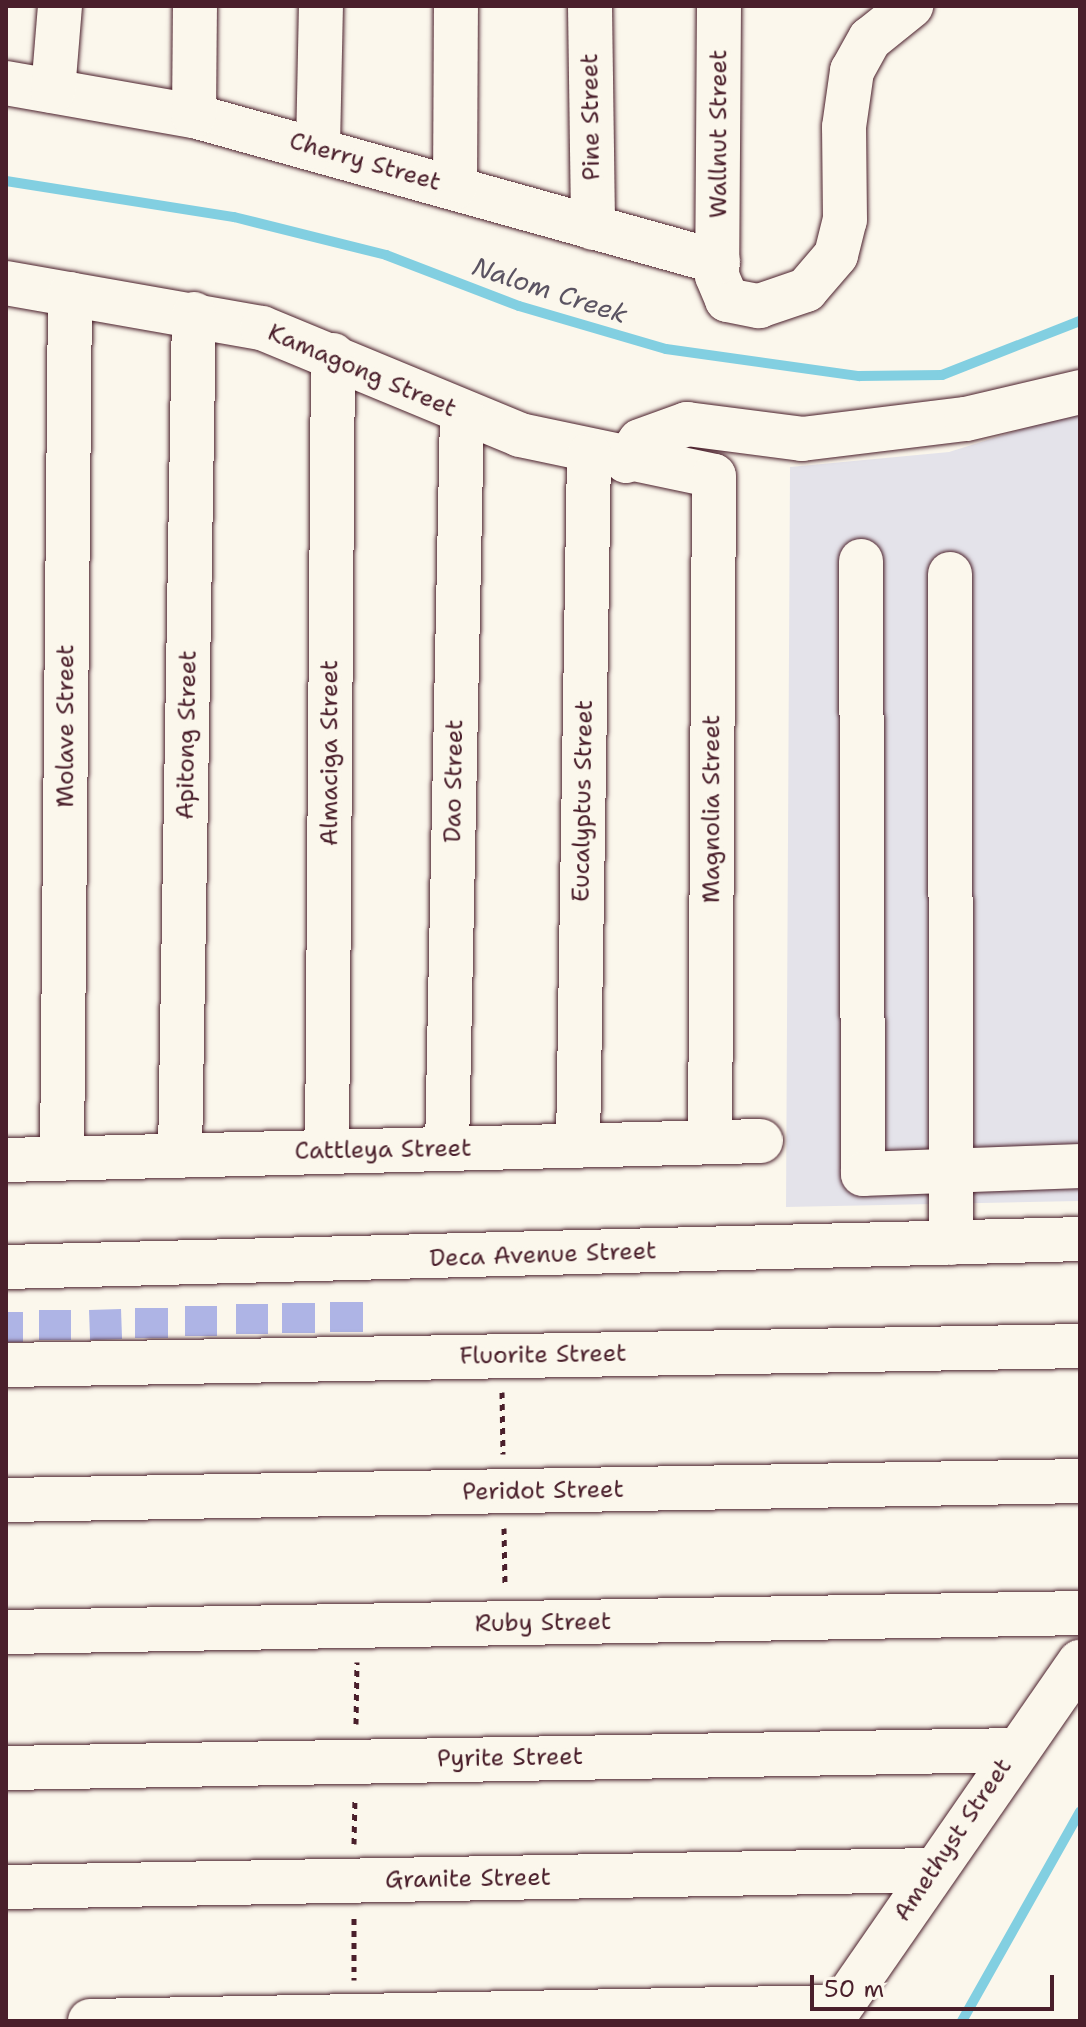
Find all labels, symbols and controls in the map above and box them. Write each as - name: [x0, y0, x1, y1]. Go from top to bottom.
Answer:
- street label: Wallnut Street: [705, 50, 733, 218]
- street label: Pine Street: [575, 53, 607, 181]
- street label: Cherry Street: [286, 127, 444, 197]
- water label: Nalom Creek: [468, 250, 632, 330]
- street label: Kamagong Street: [263, 318, 461, 424]
- street label: Molave Street: [52, 644, 80, 808]
- street label: Apitong Street: [171, 650, 203, 820]
- street label: Almaciga Street: [316, 660, 344, 846]
- street label: Eucalyptus Street: [567, 700, 599, 902]
- street label: Magnolia Street: [698, 715, 726, 903]
- street label: Dao Street: [439, 719, 469, 843]
- street label: Cattleya Street: [294, 1134, 472, 1166]
- street label: Deca Avenue Street: [429, 1237, 657, 1273]
- street label: Fluorite Street: [459, 1339, 627, 1371]
- street label: Peridot Street: [462, 1475, 624, 1507]
- street label: Ruby Street: [475, 1607, 611, 1639]
- street label: Pyrite Street: [437, 1742, 583, 1774]
- street label: Amethyst Street: [888, 1753, 1018, 1927]
- street label: Granite Street: [385, 1863, 551, 1895]
- scale bar: [814, 1959, 1058, 2009]
- text: 50 m: [824, 1973, 884, 2005]

